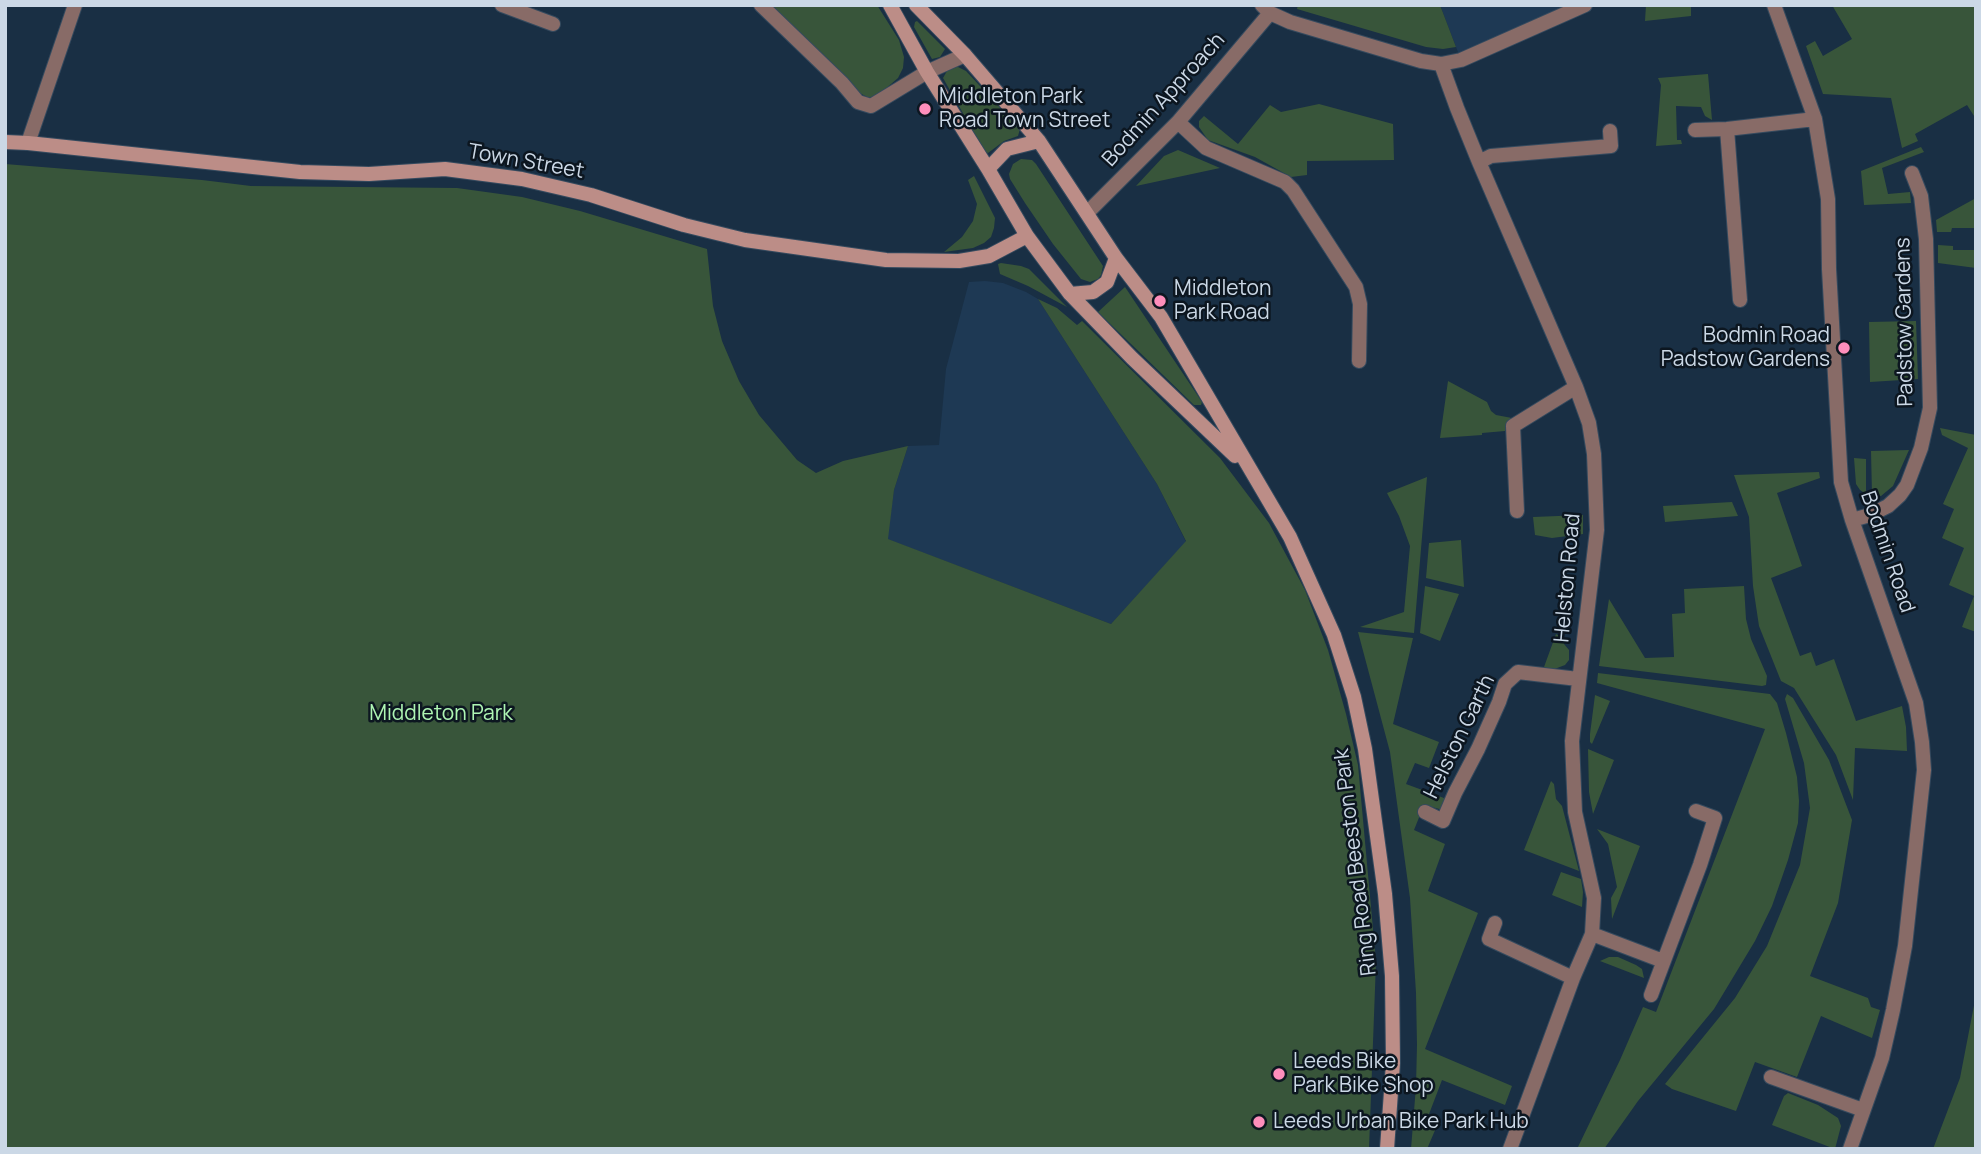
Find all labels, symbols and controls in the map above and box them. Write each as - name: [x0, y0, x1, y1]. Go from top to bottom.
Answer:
- street label: Bodmin Approach: [1097, 28, 1231, 172]
- place label: Middleton Park Road Town Street: [939, 84, 1110, 134]
- marker: Middleton Park Road Town Street: [917, 101, 933, 117]
- street label: Town Street: [466, 139, 586, 185]
- street label: Padstow Gardens: [1891, 237, 1919, 407]
- place label: Middleton Park Road: [1174, 276, 1272, 326]
- marker: Middleton Park Road: [1152, 293, 1168, 309]
- place label: Bodmin Road Padstow Gardens: [1661, 323, 1830, 373]
- marker: Bodmin Road Padstow Gardens: [1836, 340, 1852, 356]
- street label: Bodmin Road: [1854, 488, 1920, 616]
- street label: Helston Road: [1550, 512, 1586, 644]
- street label: Helston Garth: [1419, 671, 1501, 803]
- park label: Middleton Park: [369, 701, 513, 727]
- street label: Ring Road Beeston Park: [1330, 747, 1382, 977]
- place label: Leeds Bike Park Bike Shop: [1293, 1049, 1434, 1099]
- marker: Leeds Bike Park Bike Shop: [1271, 1066, 1287, 1082]
- place label: Leeds Urban Bike Park Hub: [1273, 1109, 1529, 1135]
- marker: Leeds Urban Bike Park Hub: [1251, 1114, 1267, 1130]

